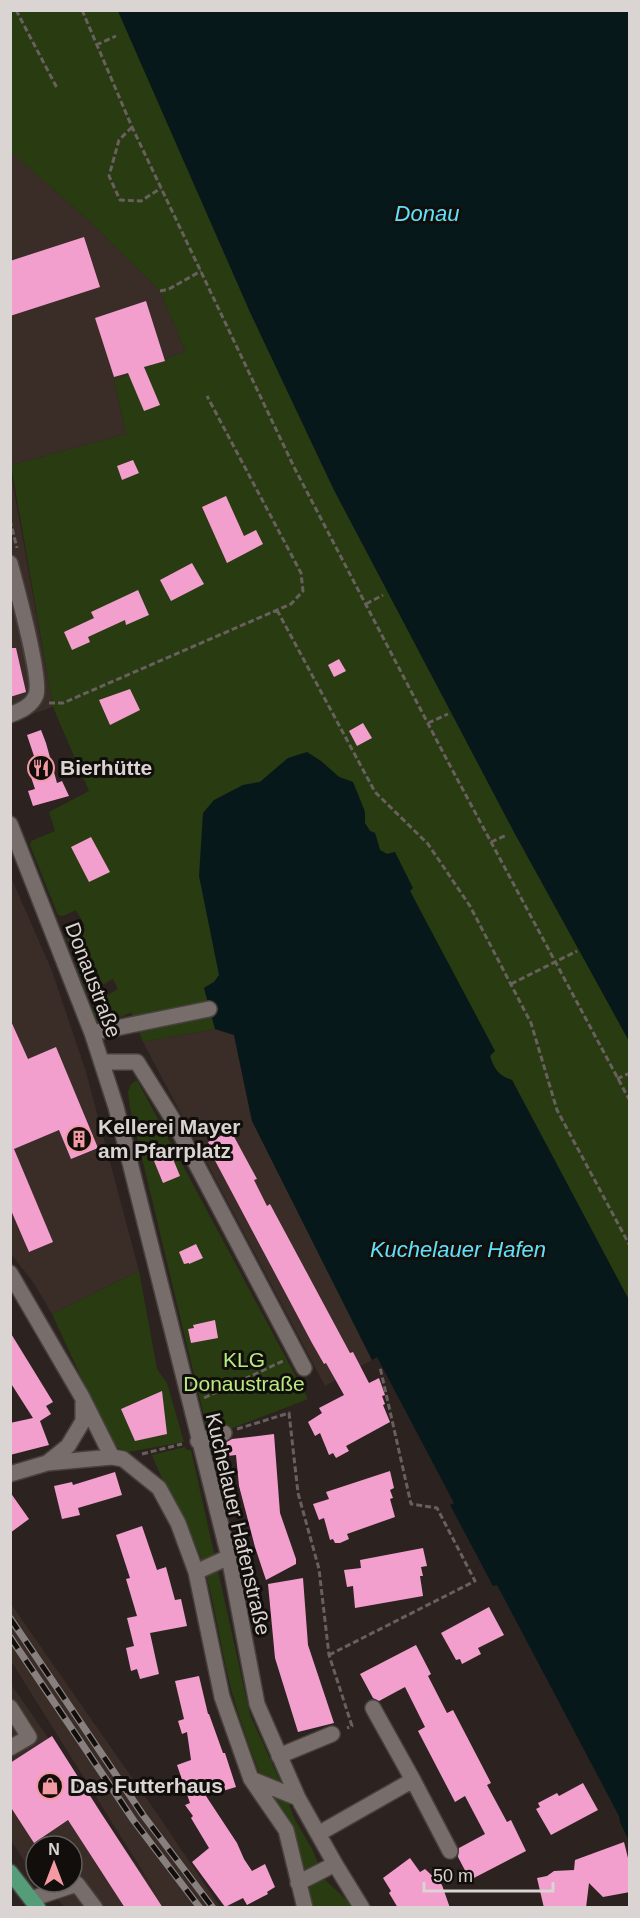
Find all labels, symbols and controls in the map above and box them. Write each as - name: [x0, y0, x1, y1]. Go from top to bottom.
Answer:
- water label: Donau: [395, 201, 459, 226]
- restaurant icon: Bierhütte: [26, 753, 56, 783]
- place label: Bierhütte: [60, 756, 152, 779]
- street label: Donaustraße: [61, 919, 126, 1041]
- place label: Kellerei Mayer am Pfarrplatz: [98, 1115, 240, 1162]
- building icon: Kellerei Mayer am Pfarrplatz: [64, 1124, 94, 1154]
- water label: Kuchelauer Hafen: [370, 1237, 546, 1262]
- park label: KLG Donaustraße: [183, 1348, 305, 1395]
- street label: Kuchelauer Hafenstraße: [202, 1410, 275, 1637]
- shop icon: Das Futterhaus: [35, 1771, 65, 1801]
- place label: Das Futterhaus: [70, 1774, 223, 1797]
- north arrow: [24, 1834, 84, 1894]
- text: N: [48, 1841, 60, 1858]
- scale bar: [424, 1855, 553, 1893]
- text: 50 m: [433, 1866, 473, 1886]

